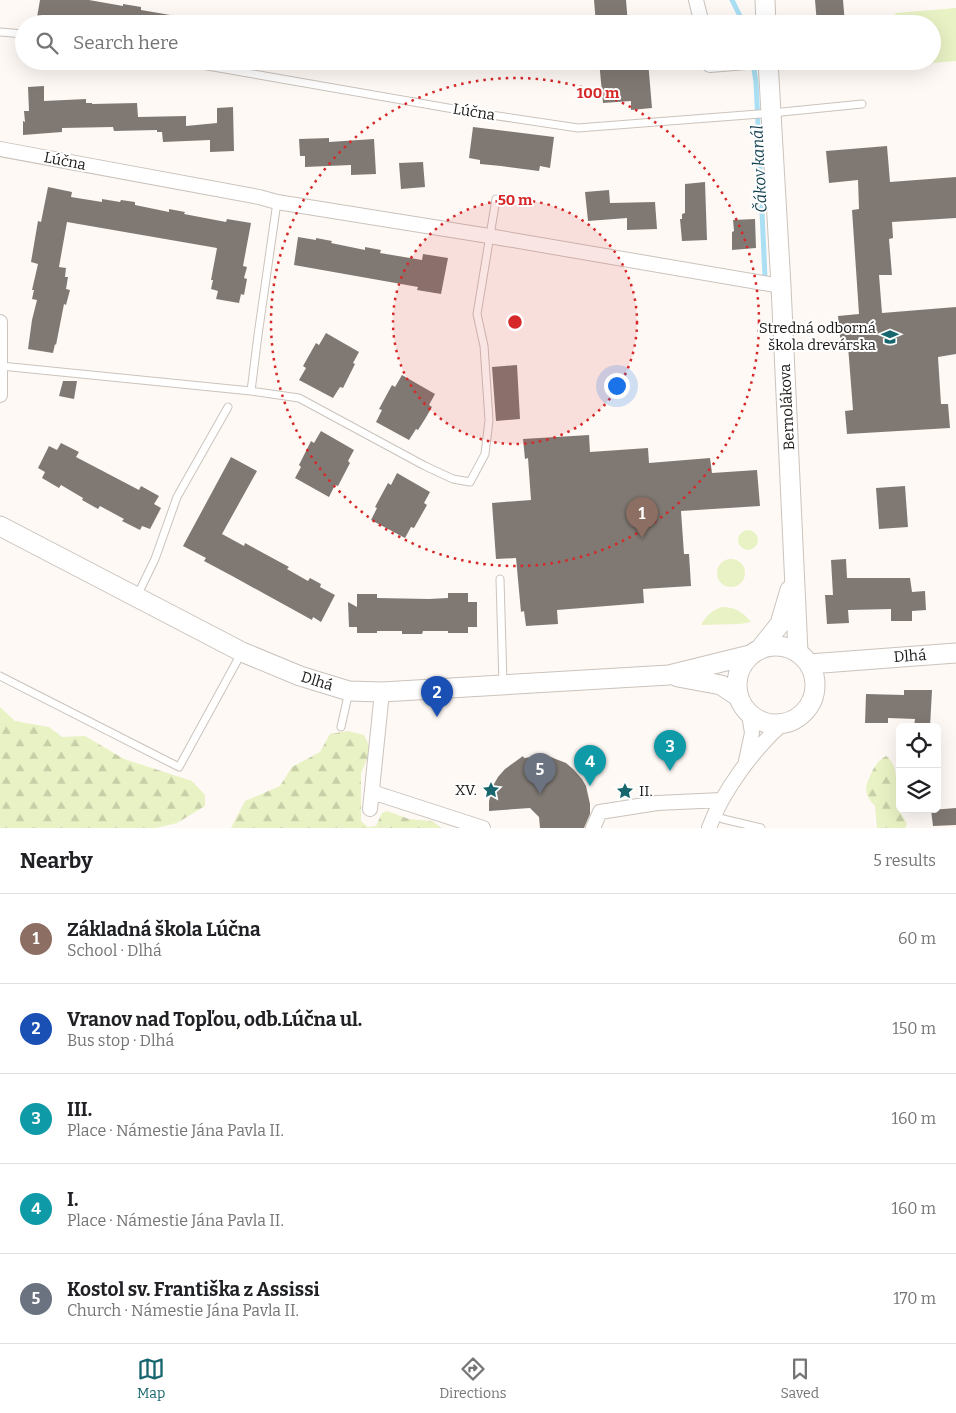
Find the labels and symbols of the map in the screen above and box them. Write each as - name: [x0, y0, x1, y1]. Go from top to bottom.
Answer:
- text: 100 m: [577, 84, 620, 102]
- street label: Lúčna: [452, 100, 496, 124]
- water label: Čákov kanál: [746, 125, 771, 213]
- street label: Lúčna: [42, 148, 88, 174]
- text: 50 m: [498, 191, 533, 209]
- centre of rings: [506, 313, 524, 331]
- place label: Stredná odborná škola drevárska: [759, 319, 876, 354]
- school or university icon: Stredná odborná škola drevárska: [880, 327, 900, 347]
- street label: Bernolákova: [776, 363, 798, 451]
- your location: [604, 373, 630, 399]
- pin: 1: [626, 497, 658, 538]
- street label: Dlhá: [893, 646, 927, 666]
- street label: Dlhá: [299, 668, 335, 694]
- pin: 2: [421, 676, 453, 717]
- pin: 3: [654, 730, 686, 771]
- pin: 4: [574, 745, 606, 786]
- pin: 5: [524, 753, 556, 794]
- place icon: XV.: [481, 780, 501, 800]
- place label: XV.: [455, 781, 477, 799]
- place icon: II.: [615, 781, 635, 801]
- place label: II.: [639, 782, 653, 800]

